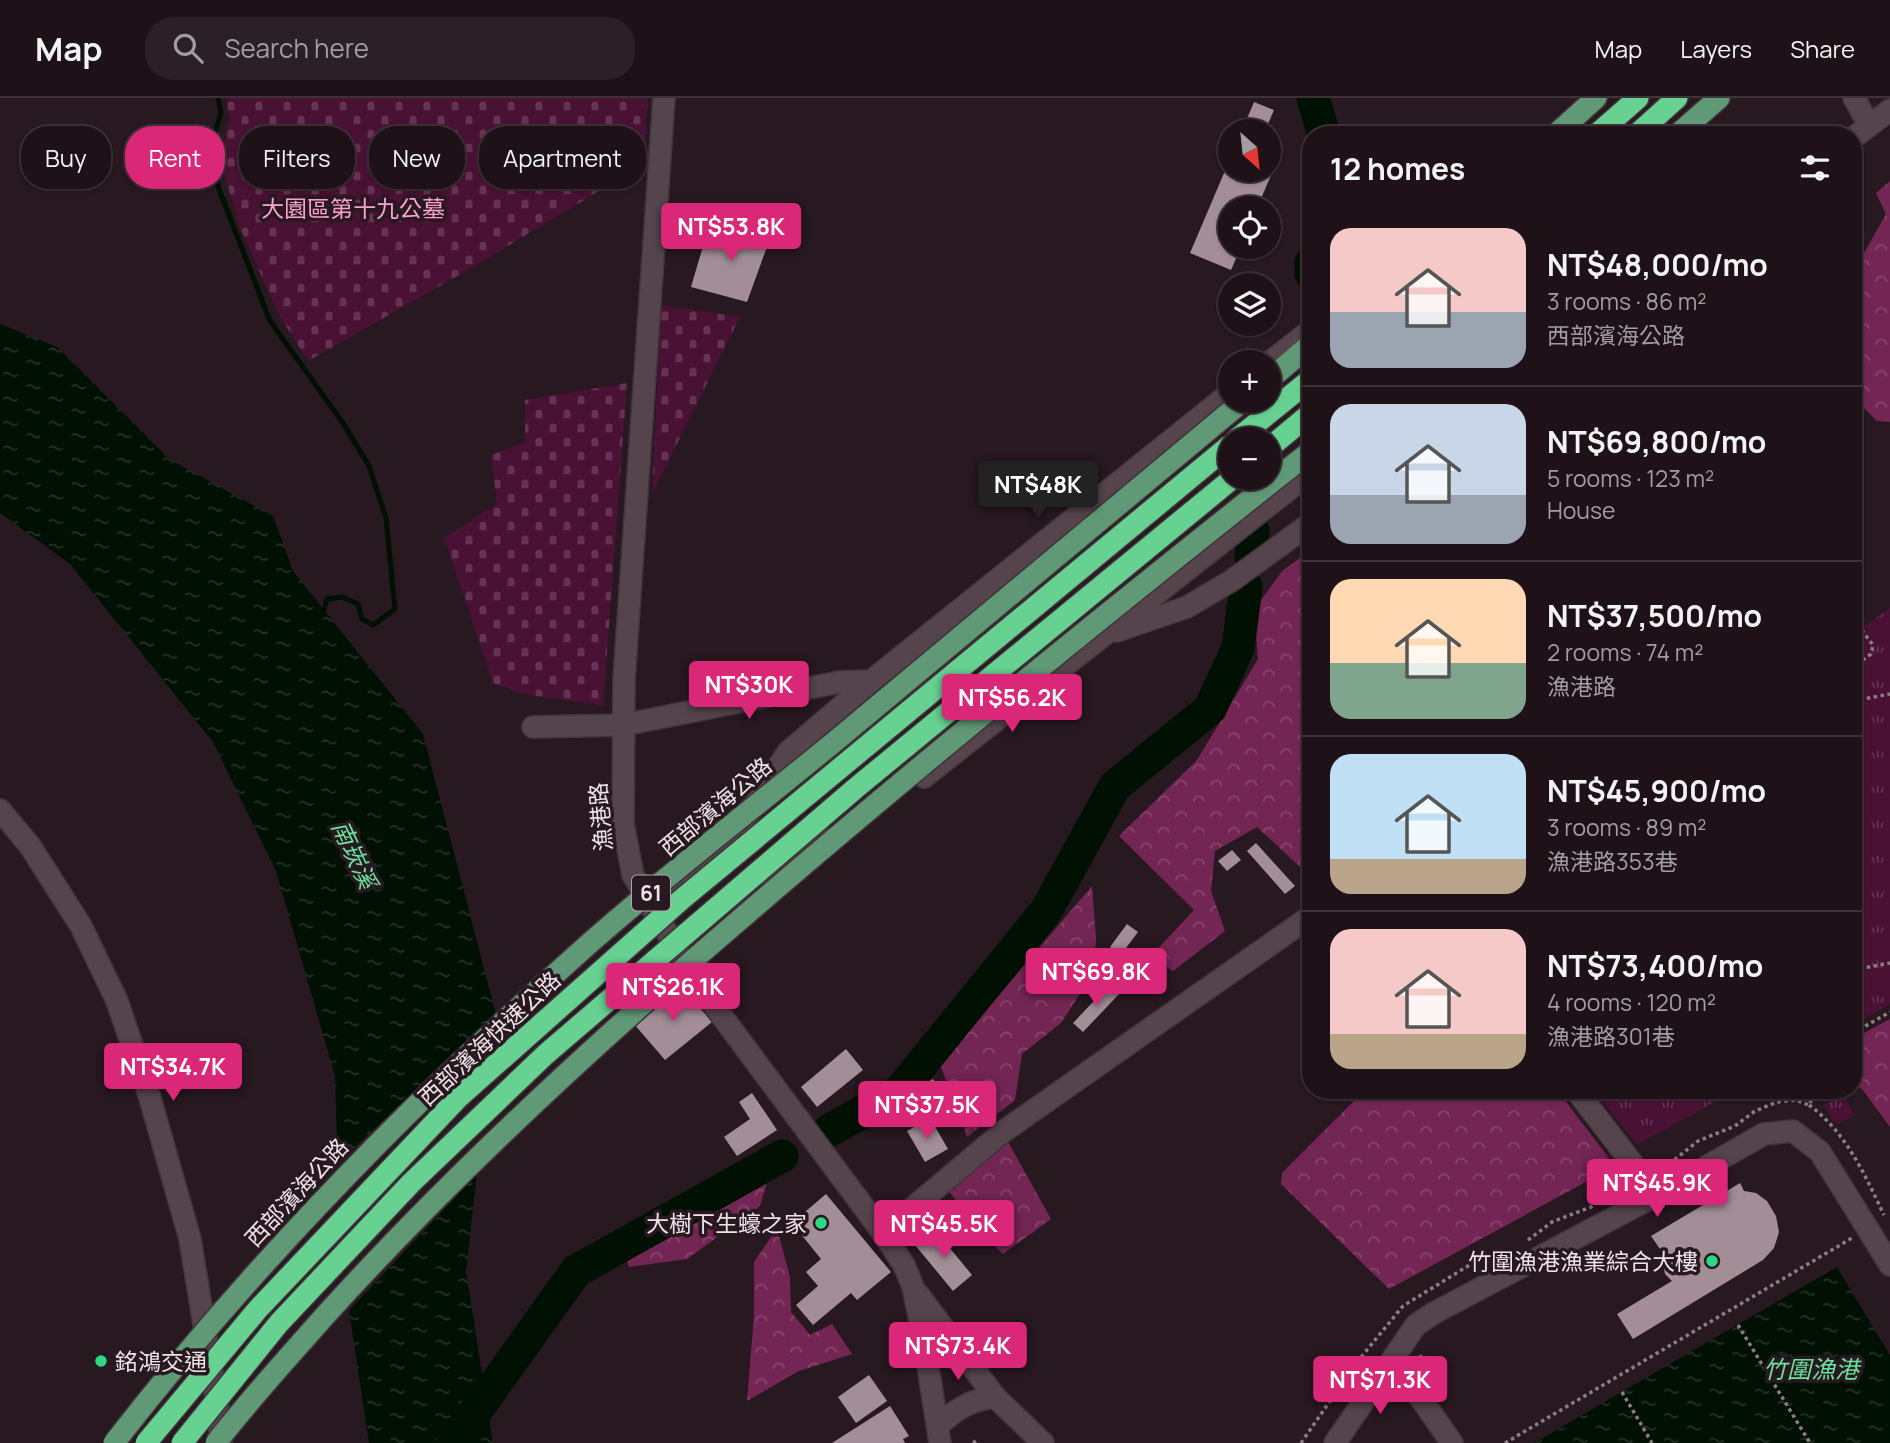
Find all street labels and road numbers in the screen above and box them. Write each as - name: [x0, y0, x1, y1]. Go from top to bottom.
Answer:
- street label: 西部濱海公路: [652, 749, 778, 863]
- street label: 漁港路: [581, 781, 619, 853]
- road number: 61: [632, 876, 670, 910]
- street label: 西部濱海快速公路: [411, 964, 567, 1112]
- street label: 西部濱海公路: [237, 1131, 355, 1253]

